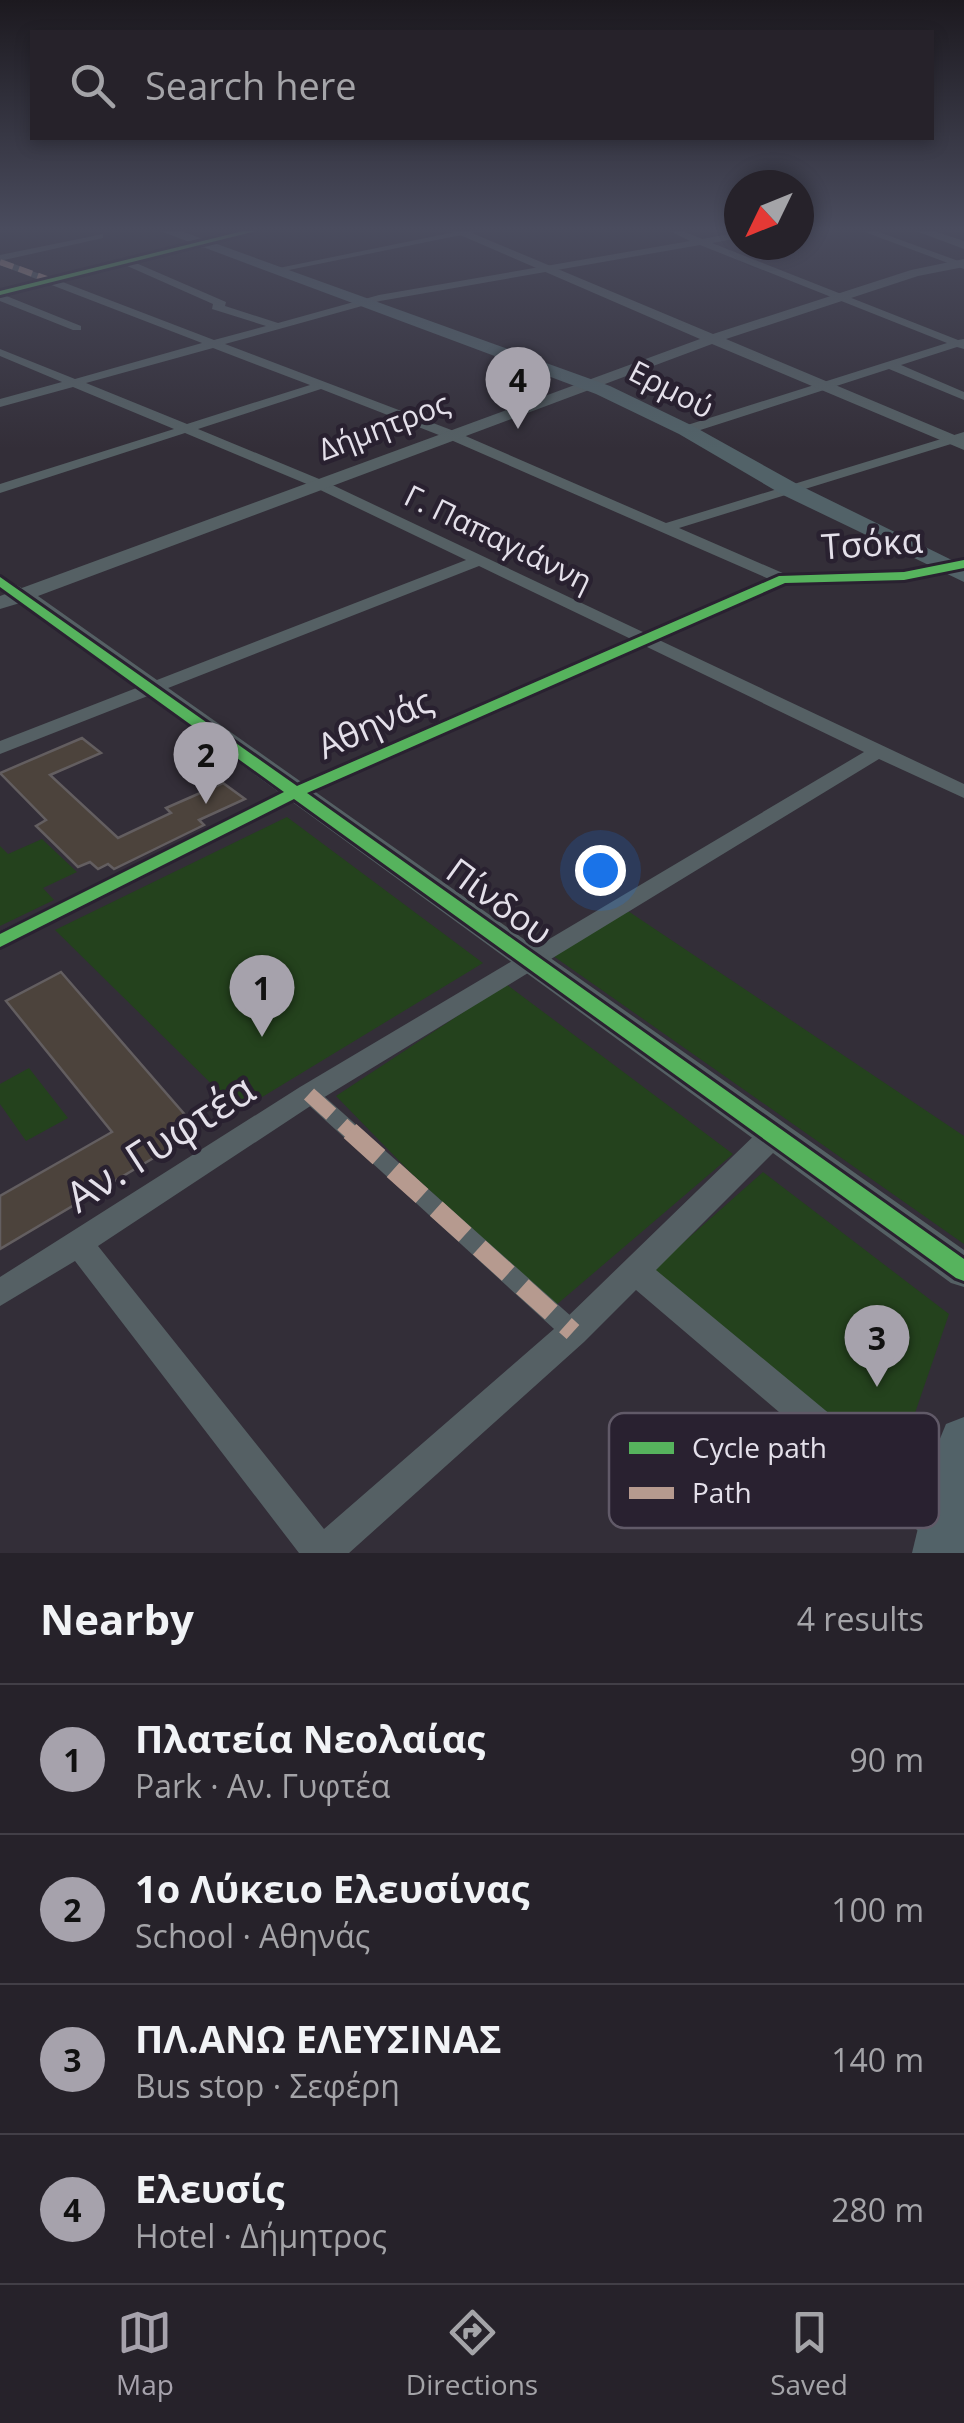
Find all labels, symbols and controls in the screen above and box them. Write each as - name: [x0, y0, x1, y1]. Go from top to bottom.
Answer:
- search box: [30, 30, 934, 140]
- icon: search: [65, 58, 120, 113]
- text: Search here: [145, 59, 357, 111]
- north arrow: [724, 170, 814, 260]
- pin: 4: [486, 346, 550, 429]
- street label: Ερμού: [622, 350, 721, 427]
- street label: Δήμητρος: [312, 382, 455, 469]
- street label: Γ. Παπαγιάννη: [398, 475, 599, 601]
- street label: Τσόκα: [820, 516, 924, 569]
- street label: Αθηνάς: [309, 676, 439, 769]
- pin: 2: [174, 722, 238, 804]
- your location: [575, 845, 626, 896]
- street label: Πίνδου: [438, 847, 562, 955]
- pin: 1: [230, 954, 294, 1037]
- street label: Αν. Γυφτέα: [54, 1059, 265, 1224]
- pin: 3: [844, 1304, 910, 1387]
- legend: [609, 1413, 939, 1528]
- text: Cycle path: [692, 1428, 827, 1466]
- text: Path: [692, 1473, 752, 1511]
- text: Nearby: [40, 1590, 194, 1647]
- text: 4 results: [797, 1597, 924, 1640]
- text: Πλατεία Νεολαίας: [135, 1712, 485, 1764]
- text: 1: [63, 1738, 82, 1781]
- text: 90 m: [849, 1738, 924, 1781]
- text: Park · Αν. Γυφτέα: [135, 1764, 390, 1807]
- text: 1ο Λύκειο Ελευσίνας: [135, 1862, 530, 1914]
- text: 2: [63, 1888, 82, 1931]
- text: 100 m: [831, 1888, 924, 1931]
- text: School · Αθηνάς: [135, 1914, 370, 1957]
- text: ΠΛ.ΑΝΩ ΕΛΕΥΣΙΝΑΣ: [135, 2012, 501, 2064]
- text: 3: [63, 2038, 82, 2081]
- text: 140 m: [831, 2038, 924, 2081]
- text: Bus stop · Σεφέρη: [135, 2064, 400, 2107]
- text: Ελευσίς: [135, 2162, 284, 2214]
- text: 4: [63, 2188, 82, 2231]
- text: 280 m: [831, 2188, 924, 2231]
- text: Hotel · Δήμητρος: [135, 2214, 387, 2257]
- tab: Map: [116, 2305, 174, 2403]
- tab: Directions: [406, 2305, 538, 2403]
- tab: Saved: [770, 2305, 848, 2403]

